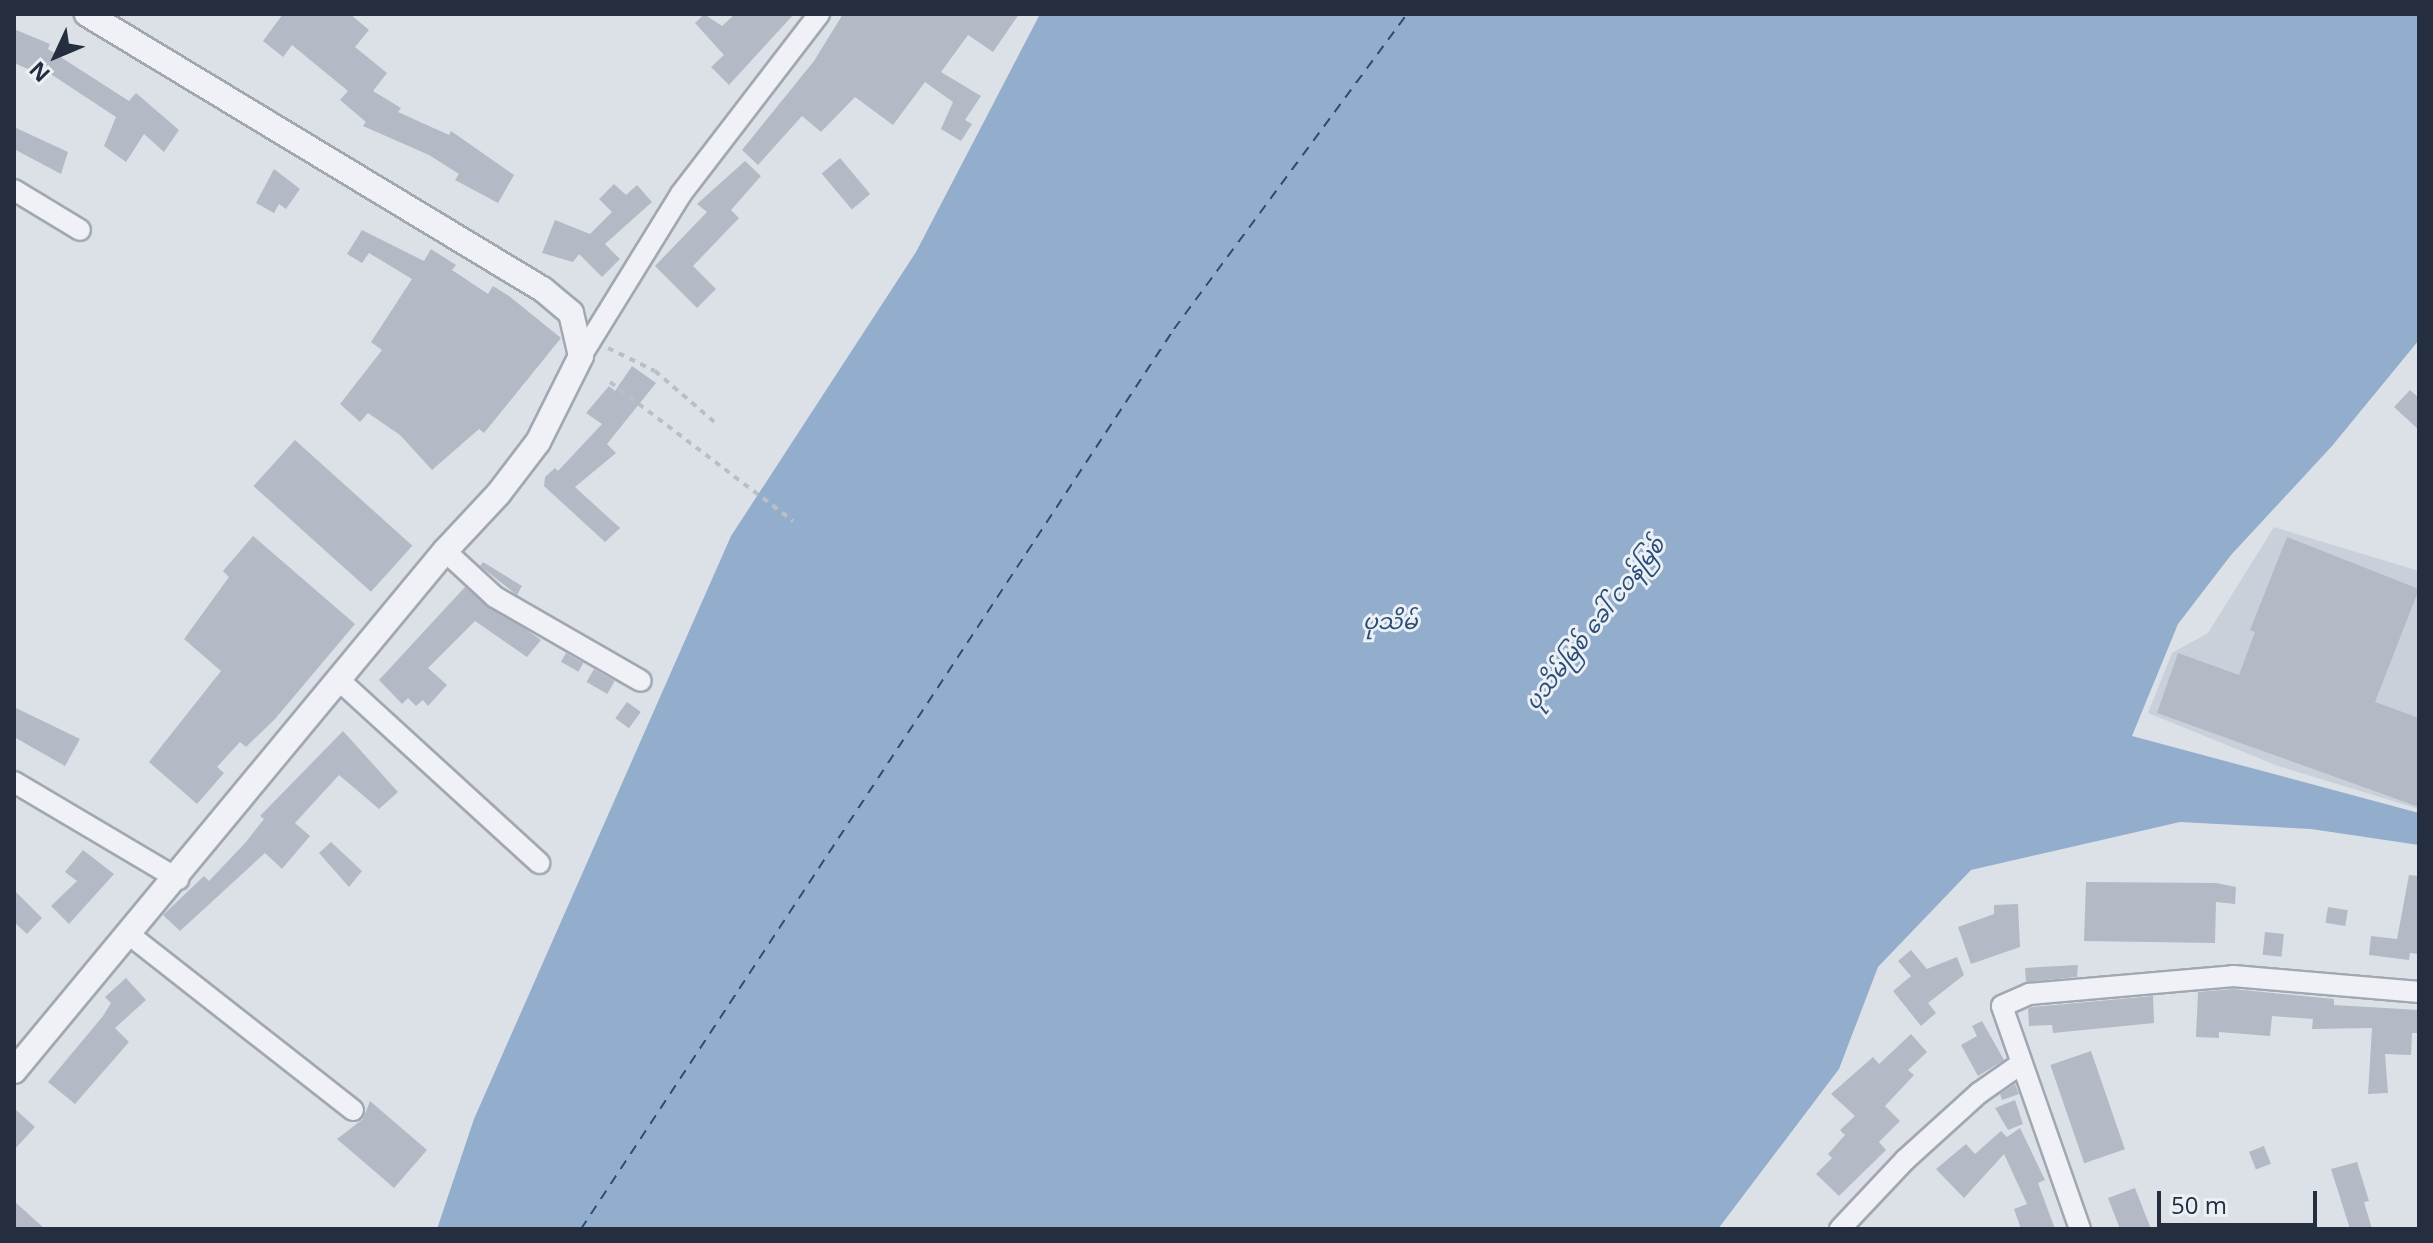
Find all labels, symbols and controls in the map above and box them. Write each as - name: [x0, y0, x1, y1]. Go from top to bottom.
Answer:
- north arrow: [16, 16, 96, 96]
- text: N: [22, 56, 56, 90]
- water label: ပုသိမ်မြစ် ခေါ် ငဝန်မြစ်: [1519, 532, 1669, 714]
- water label: ပုသိမ်: [1363, 608, 1417, 634]
- scale bar: [2161, 1175, 2321, 1225]
- text: 50 m: [2171, 1188, 2227, 1221]

